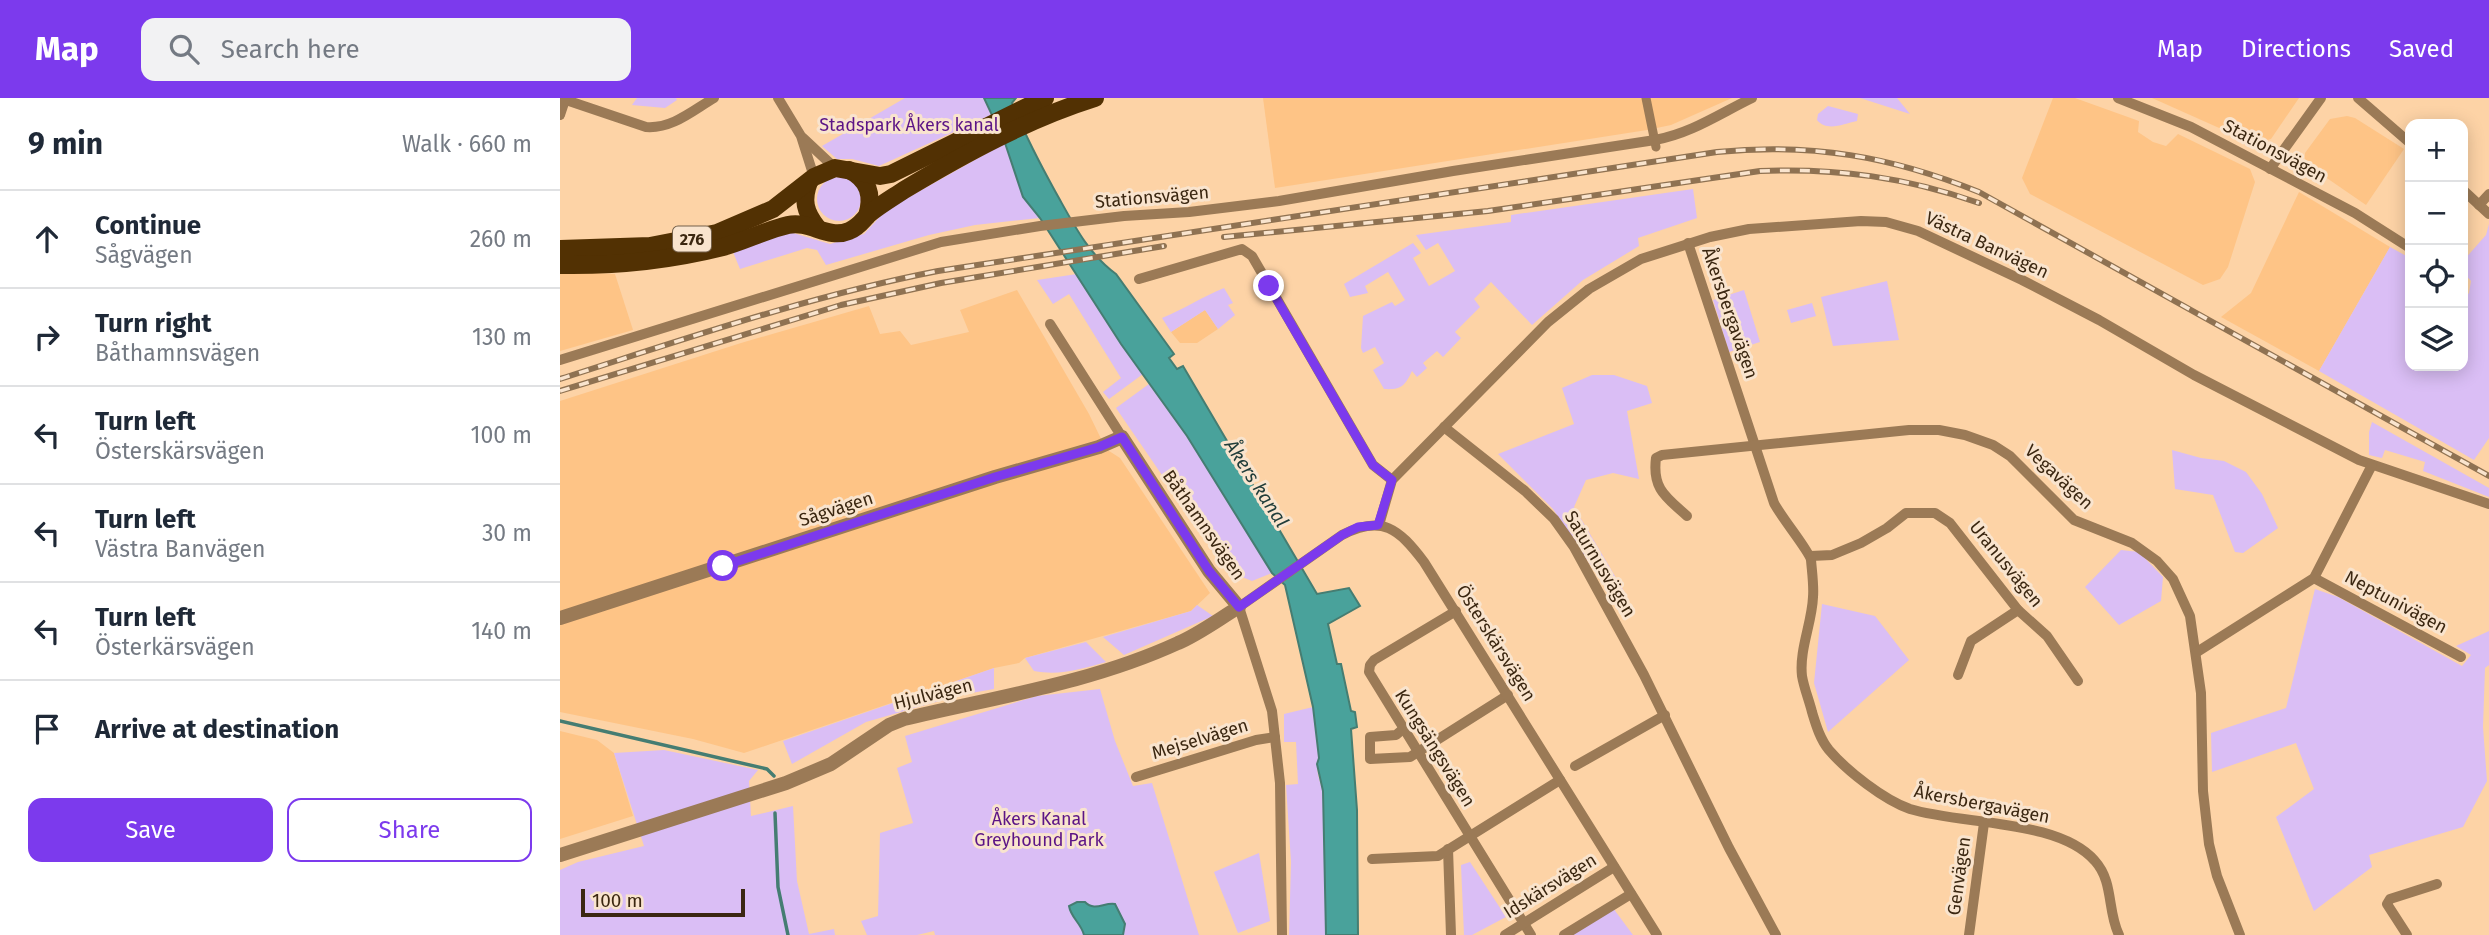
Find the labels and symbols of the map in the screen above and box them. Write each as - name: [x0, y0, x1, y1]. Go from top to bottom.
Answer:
- park label: Stadspark Åkers kanal: [819, 113, 999, 136]
- street label: Stationsvägen: [2219, 114, 2331, 188]
- street label: Stationsvägen: [1094, 181, 1210, 213]
- street label: Västra Banvägen: [1922, 207, 2052, 283]
- road number: 276: [673, 226, 711, 252]
- street label: Åkersbergavägen: [1697, 244, 1764, 382]
- route end: [1253, 270, 1284, 301]
- water label: Åkers kanal: [1219, 434, 1293, 531]
- street label: Vegavägen: [2020, 440, 2098, 514]
- street label: Båthamnsvägen: [1158, 466, 1250, 584]
- street label: Sågvägen: [796, 487, 876, 531]
- street label: Saturnusvägen: [1560, 507, 1640, 621]
- street label: Uranusvägen: [1964, 516, 2048, 612]
- route start: [707, 550, 738, 581]
- street label: Neptunivägen: [2341, 566, 2451, 638]
- street label: Österskärsvägen: [1451, 581, 1541, 705]
- street label: Hjulvägen: [891, 674, 975, 714]
- street label: Kungsängsvägen: [1390, 685, 1480, 811]
- street label: Mejselvägen: [1149, 714, 1251, 764]
- street label: Åkersbergavägen: [1912, 779, 2052, 828]
- park label: Åkers Kanal Greyhound Park: [974, 807, 1104, 851]
- street label: Genvägen: [1943, 835, 1975, 917]
- street label: Idskärsvägen: [1499, 849, 1601, 923]
- scale bar: [581, 886, 746, 918]

